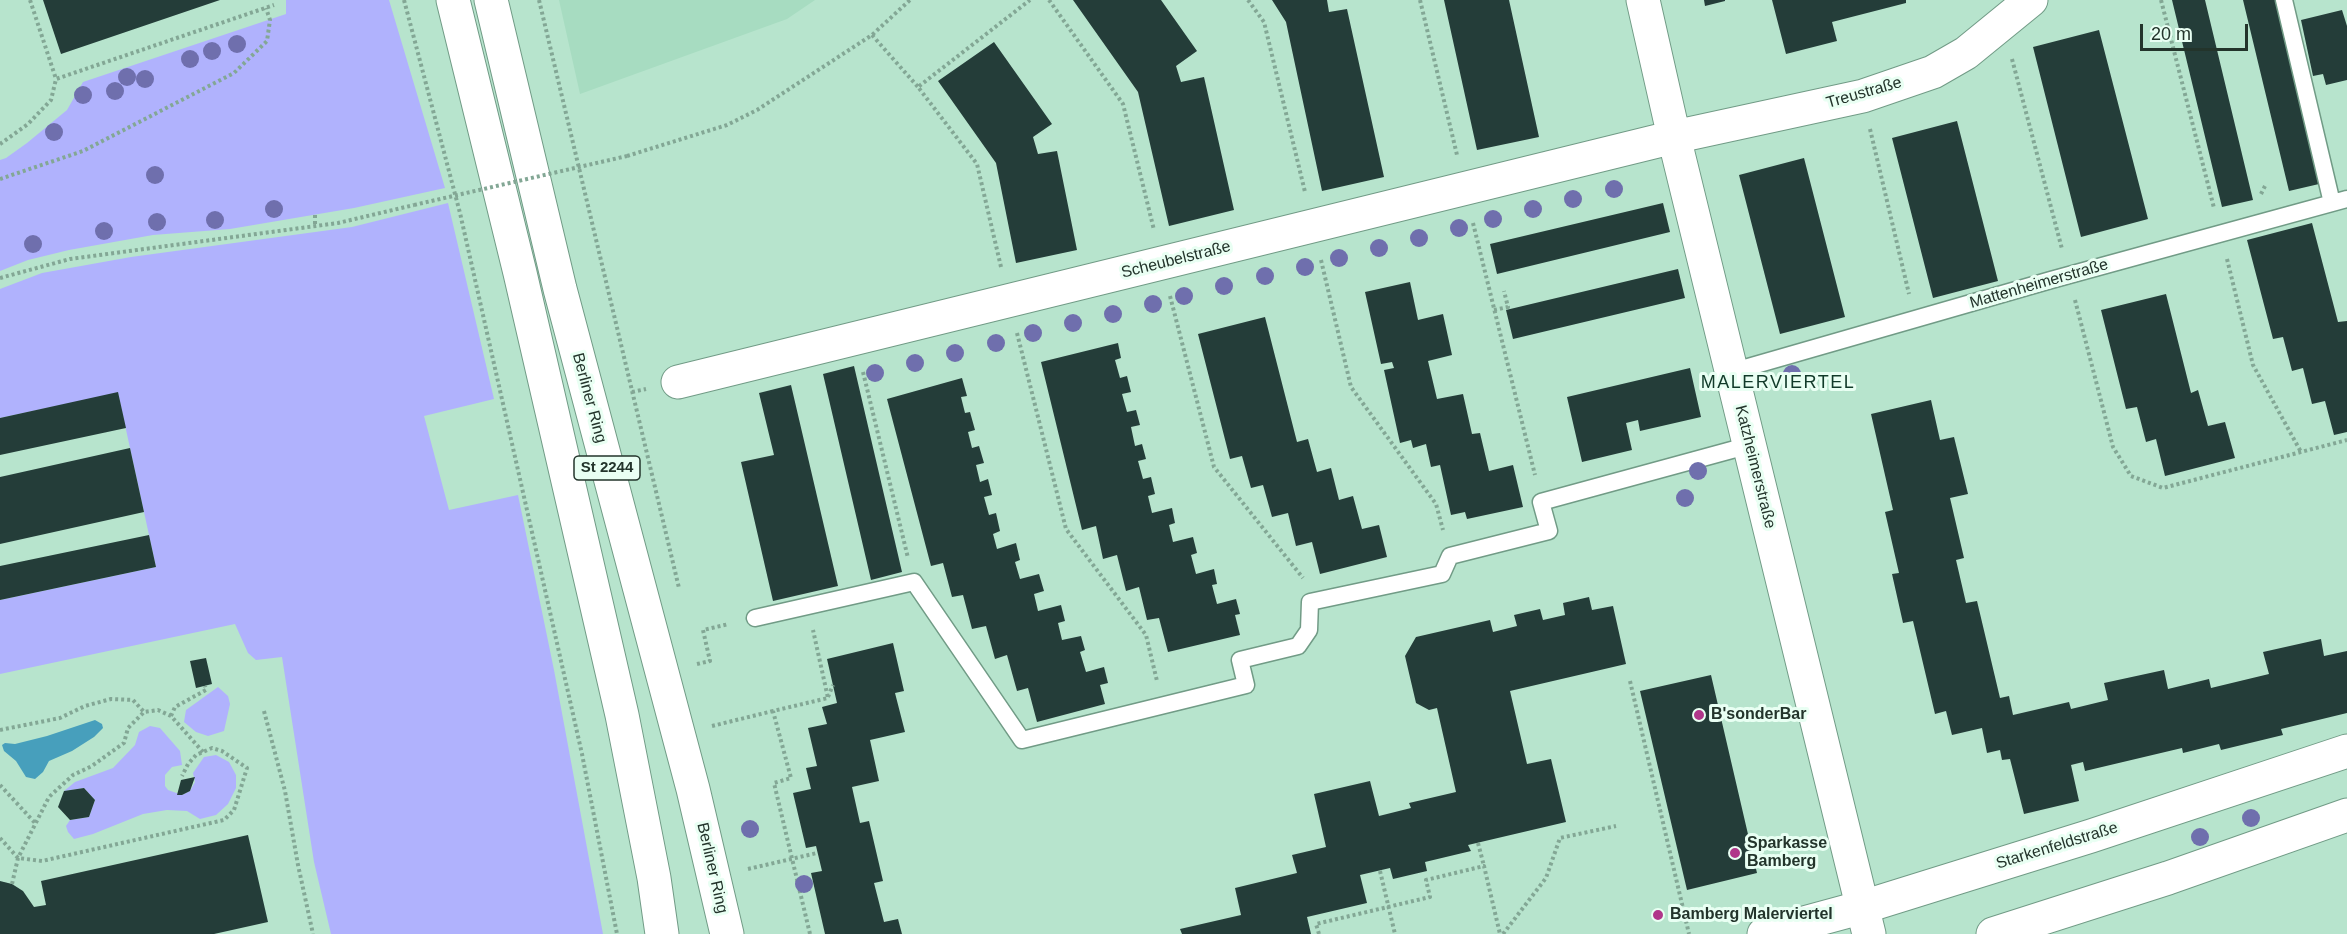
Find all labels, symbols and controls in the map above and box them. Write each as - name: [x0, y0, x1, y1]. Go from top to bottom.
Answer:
- scale bar: [2143, 12, 2251, 50]
- text: 20 m: [2151, 24, 2191, 44]
- street label: Treustraße: [1824, 73, 1904, 113]
- street label: Scheubelstraße: [1119, 237, 1233, 283]
- street label: Mattenheimerstraße: [1968, 255, 2110, 313]
- street label: Berliner Ring: [568, 351, 610, 445]
- district label: MALERVIERTEL: [1701, 372, 1855, 394]
- street label: Katzheimerstraße: [1730, 403, 1780, 531]
- road number: St 2244: [574, 456, 640, 480]
- place label: B'sonderBar: [1711, 705, 1806, 725]
- marker: B'sonderBar: [1692, 708, 1706, 722]
- street label: Starkenfeldstraße: [1994, 818, 2120, 874]
- street label: Berliner Ring: [692, 821, 732, 915]
- place label: Sparkasse Bamberg: [1747, 834, 1827, 872]
- marker: Sparkasse Bamberg: [1728, 846, 1742, 860]
- place label: Bamberg Malerviertel: [1670, 905, 1833, 925]
- marker: Bamberg Malerviertel: [1651, 908, 1665, 922]

